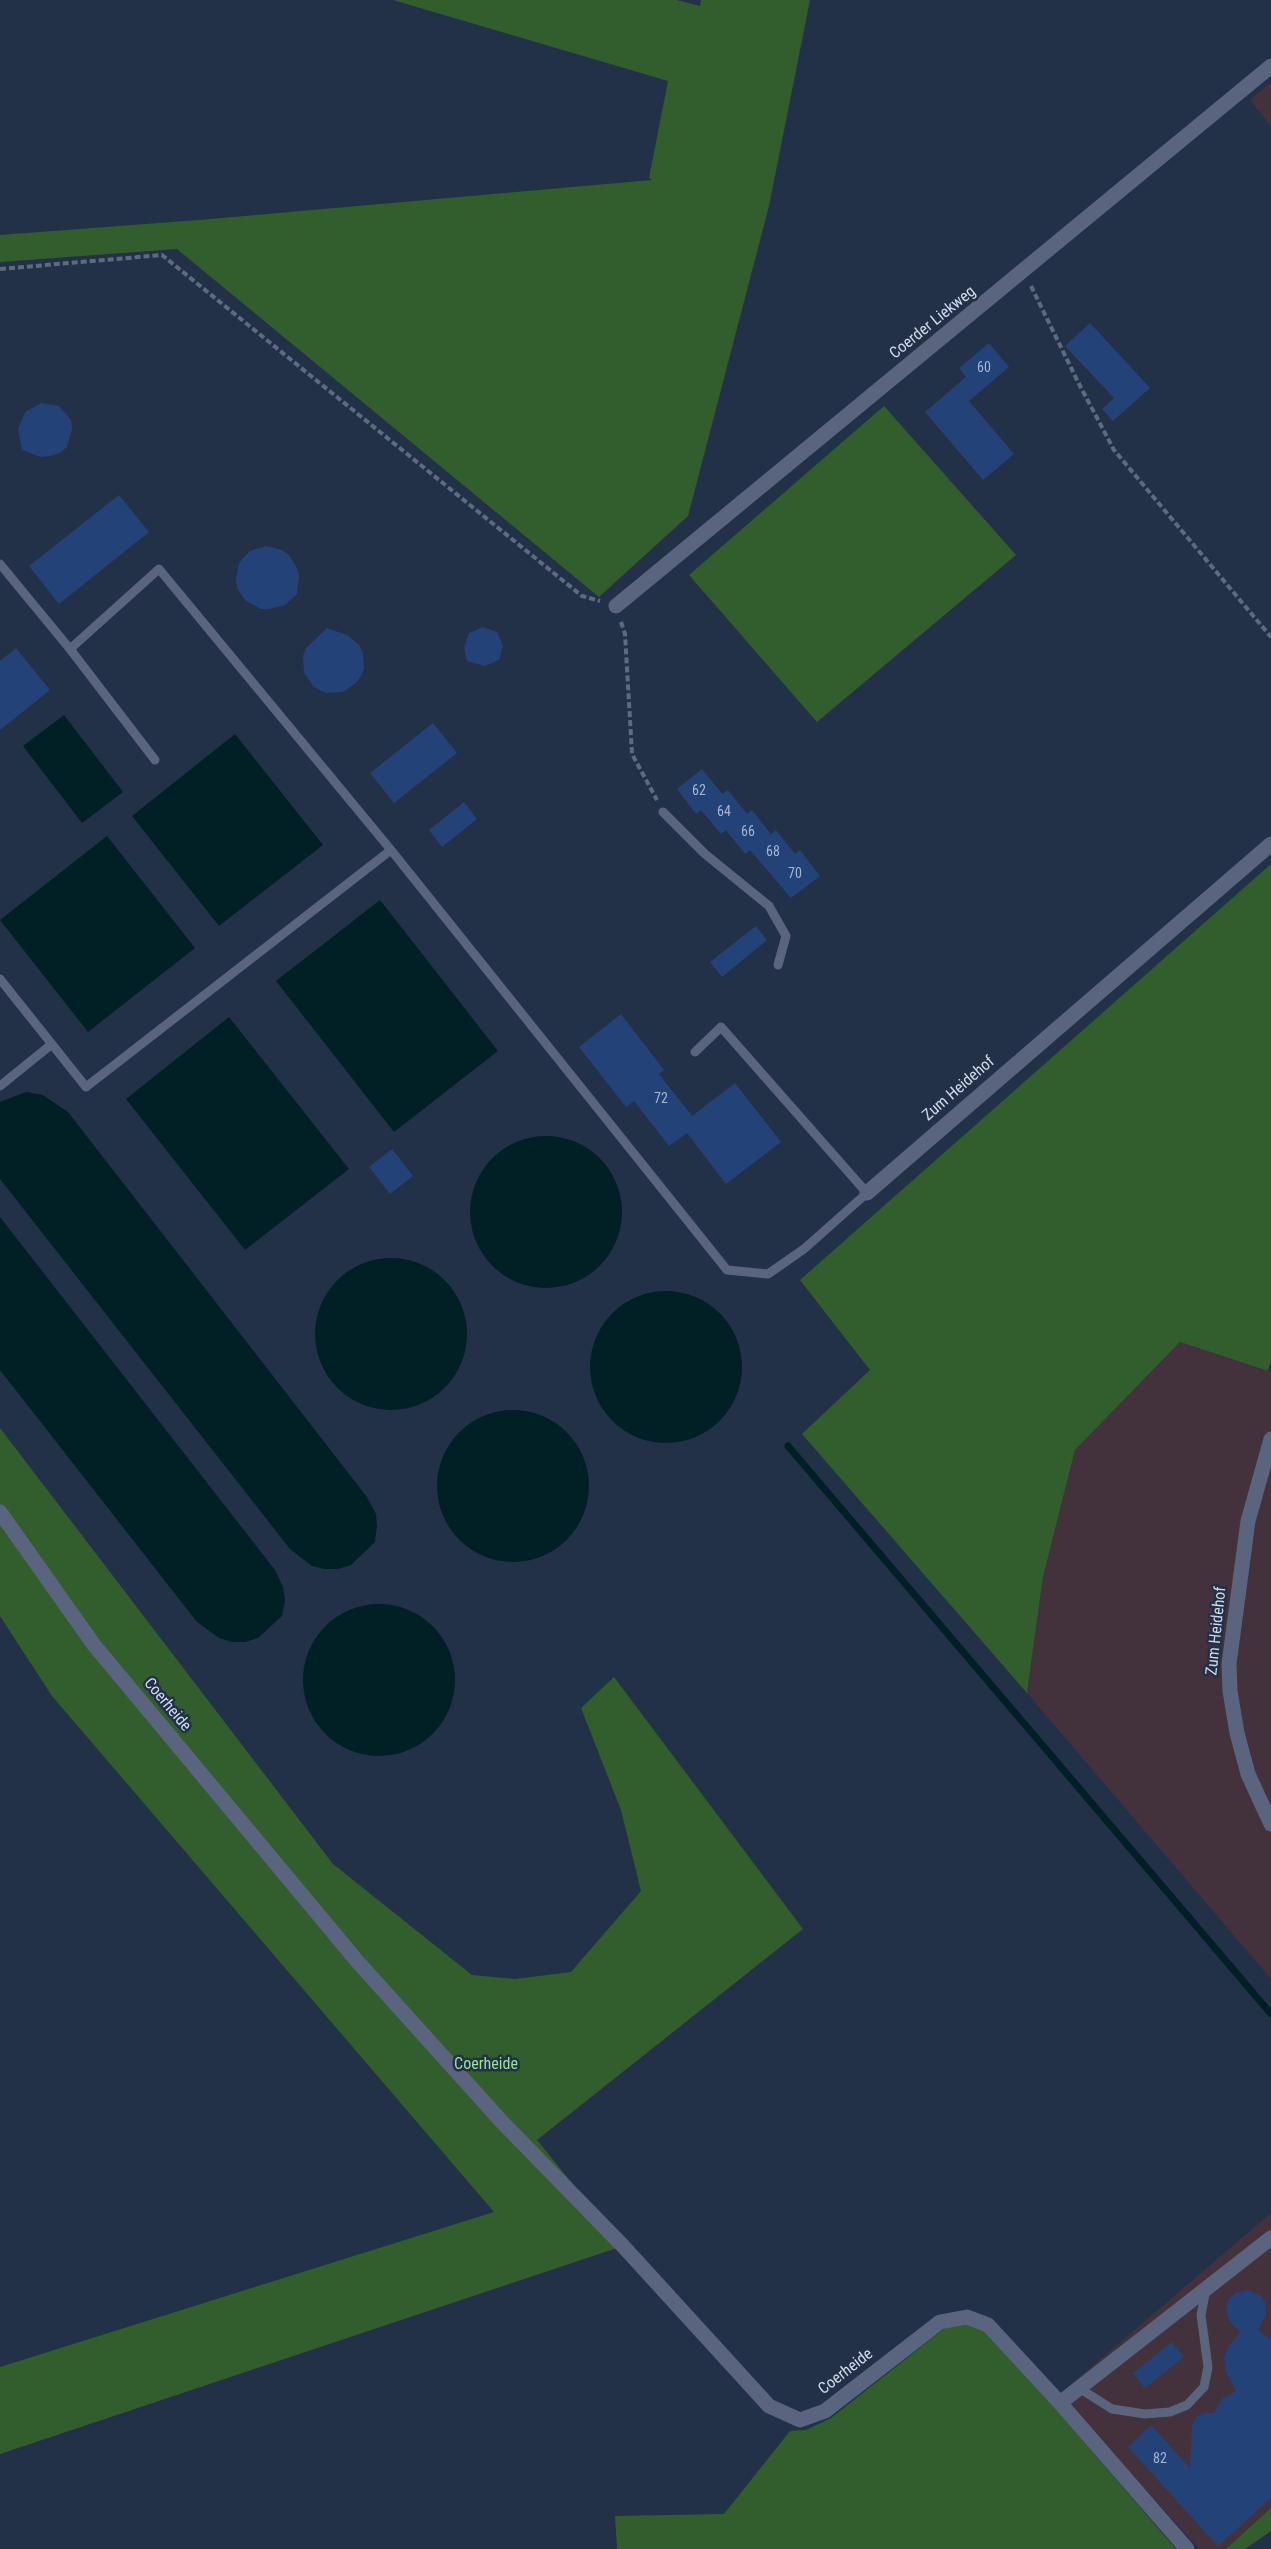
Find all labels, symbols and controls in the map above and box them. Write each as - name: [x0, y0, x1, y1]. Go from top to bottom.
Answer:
- street label: Coerder Liekweg: [886, 282, 980, 364]
- house number: 60: [977, 360, 991, 376]
- house number: 62: [692, 783, 706, 799]
- house number: 64: [717, 804, 731, 820]
- house number: 66: [741, 824, 755, 840]
- house number: 68: [766, 844, 780, 860]
- house number: 70: [788, 866, 802, 882]
- street label: Zum Heidehof: [919, 1053, 999, 1125]
- house number: 72: [654, 1091, 668, 1107]
- street label: Zum Heidehof: [1203, 1586, 1231, 1676]
- street label: Coerheide: [139, 1674, 195, 1736]
- park label: Coerheide: [454, 2055, 518, 2075]
- street label: Coerheide: [815, 2345, 877, 2399]
- house number: 82: [1153, 2451, 1167, 2467]

